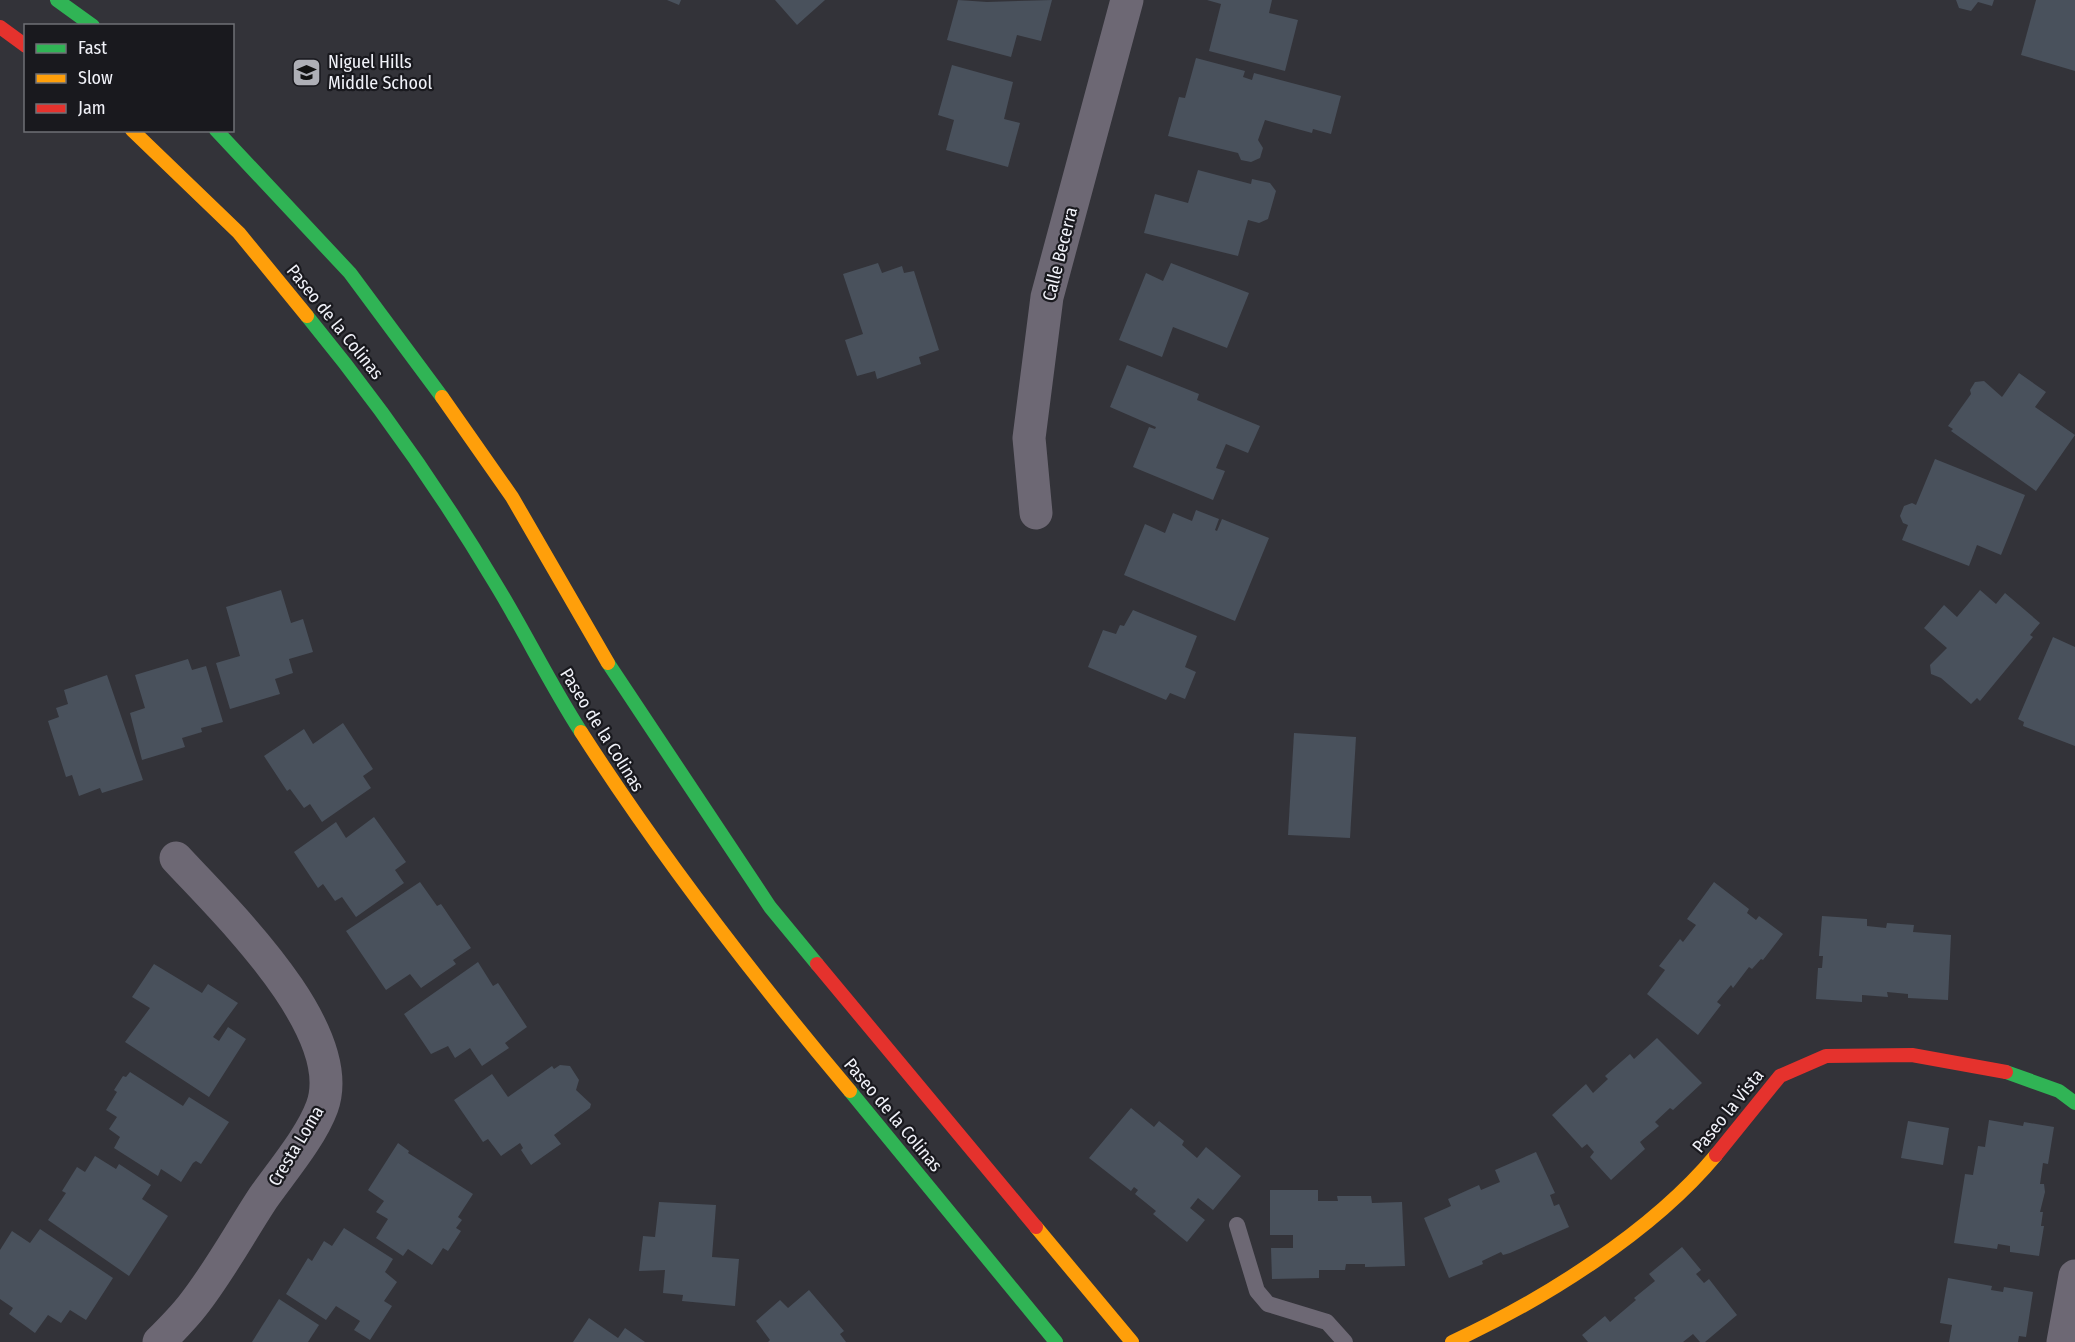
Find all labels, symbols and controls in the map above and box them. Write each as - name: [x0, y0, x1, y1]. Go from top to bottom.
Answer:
- legend: [24, 24, 234, 132]
- text: Fast: [78, 37, 107, 59]
- place label: Niguel Hills Middle School: [328, 51, 432, 94]
- school or university icon: Niguel Hills Middle School: [291, 56, 323, 88]
- text: Slow: [78, 67, 113, 89]
- text: Jam: [78, 97, 106, 119]
- street label: Calle Becerra: [1038, 205, 1082, 303]
- street label: Paseo de la Colinas: [282, 260, 388, 384]
- street label: Paseo de la Colinas: [555, 664, 649, 796]
- street label: Paseo de la Colinas: [839, 1054, 947, 1176]
- street label: Paseo la Vista: [1688, 1065, 1768, 1157]
- street label: Cresta Loma: [263, 1102, 329, 1190]

